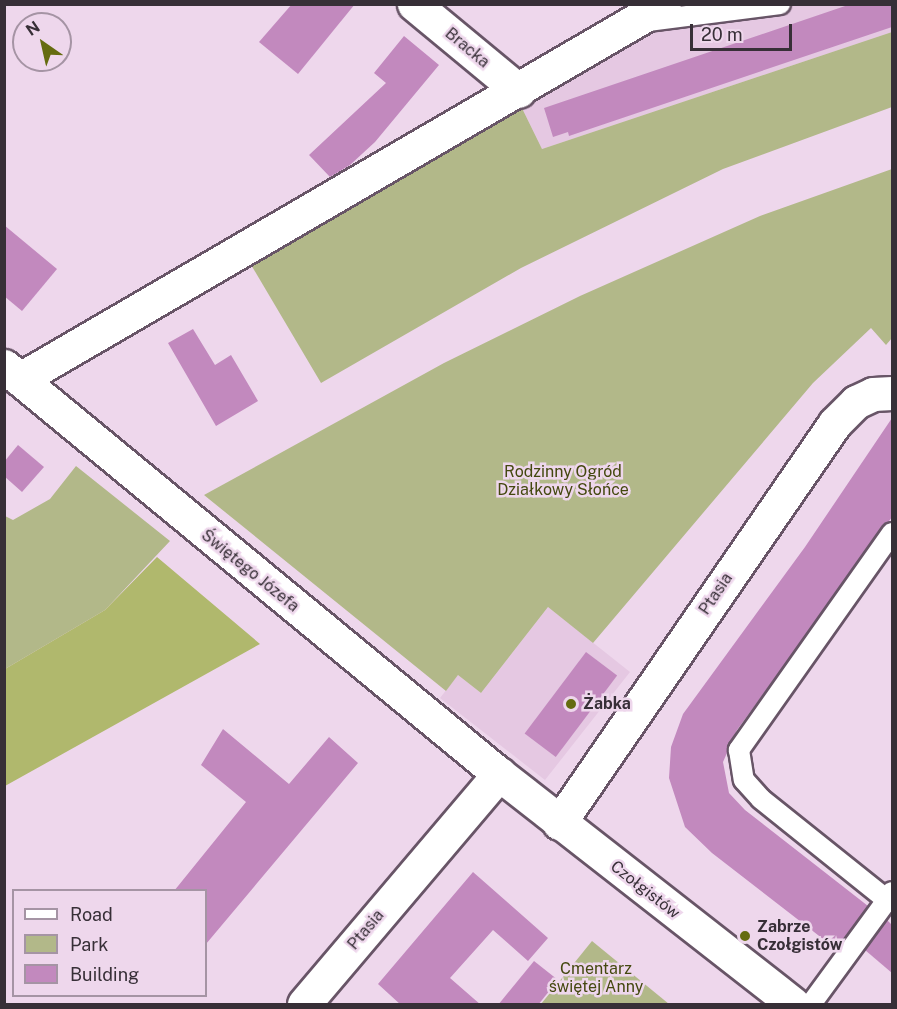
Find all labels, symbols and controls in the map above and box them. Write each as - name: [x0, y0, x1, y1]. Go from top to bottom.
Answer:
- north arrow: [12, 12, 72, 72]
- scale bar: [693, 12, 795, 50]
- text: N: [22, 17, 43, 40]
- street label: Bracka: [441, 24, 493, 72]
- text: 20 m: [701, 24, 743, 45]
- park label: Rodzinny Ogród Działkowy Słońce: [497, 462, 629, 500]
- street label: Świętego Józefa: [197, 526, 303, 616]
- street label: Ptasia: [695, 570, 737, 618]
- place label: Żabka: [583, 694, 631, 714]
- marker: Żabka: [564, 697, 578, 711]
- street label: Czołgistów: [606, 857, 684, 923]
- legend: [12, 889, 207, 997]
- text: Road: [70, 904, 113, 925]
- street label: Ptasia: [344, 906, 388, 954]
- place label: Zabrze Czołgistów: [757, 917, 842, 955]
- marker: Zabrze Czołgistów: [738, 929, 752, 943]
- text: Park: [70, 934, 108, 955]
- park label: Cmentarz świętej Anny: [549, 959, 643, 997]
- text: Building: [70, 964, 139, 985]

